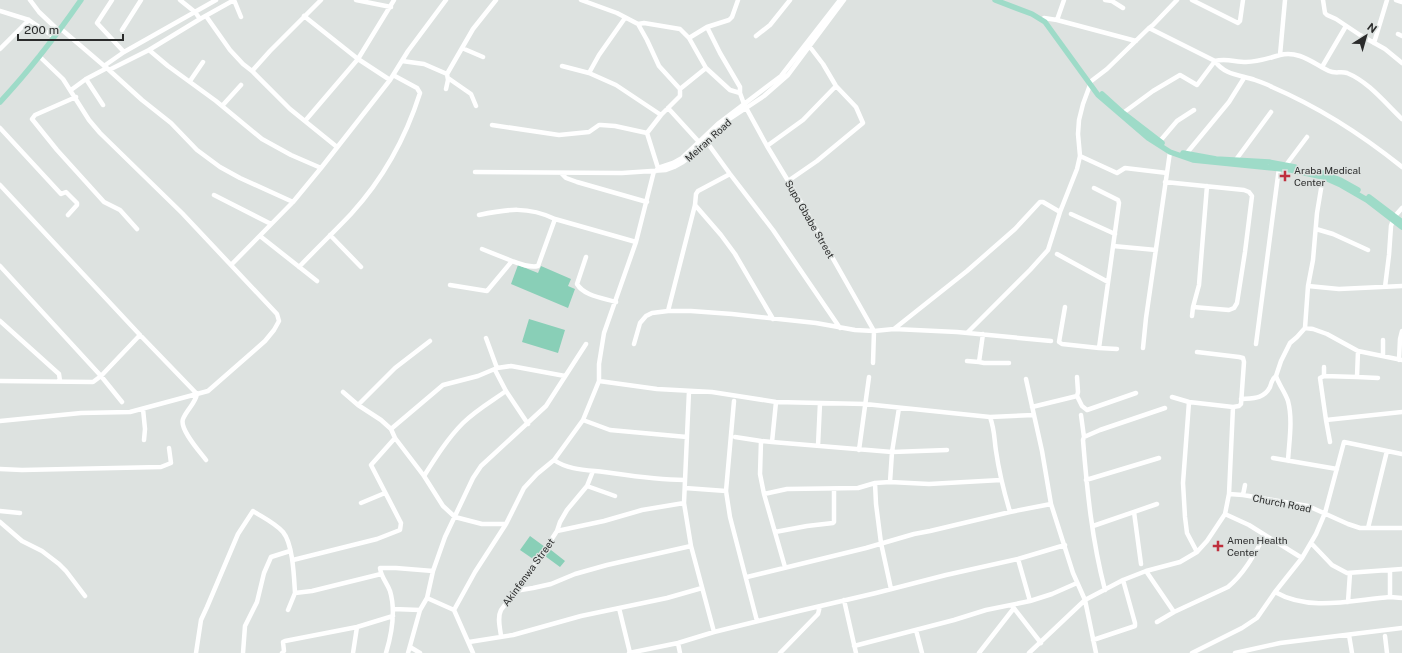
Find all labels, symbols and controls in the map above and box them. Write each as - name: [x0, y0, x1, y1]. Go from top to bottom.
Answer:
- scale bar: [18, 16, 123, 42]
- north arrow: [1346, 16, 1386, 56]
- text: N: [1365, 21, 1379, 35]
- text: 200 m: [24, 23, 59, 37]
- street label: Meiran Road: [682, 116, 734, 164]
- place label: Araba Medical Center: [1294, 164, 1361, 188]
- marker: Araba Medical Center: [1279, 170, 1291, 182]
- street label: Supo Gbabe Street: [783, 178, 837, 260]
- street label: Church Road: [1252, 491, 1312, 515]
- place label: Amen Health Center: [1227, 534, 1288, 558]
- street label: Akinfenwa Street: [499, 536, 557, 608]
- marker: Amen Health Center: [1212, 540, 1224, 552]

